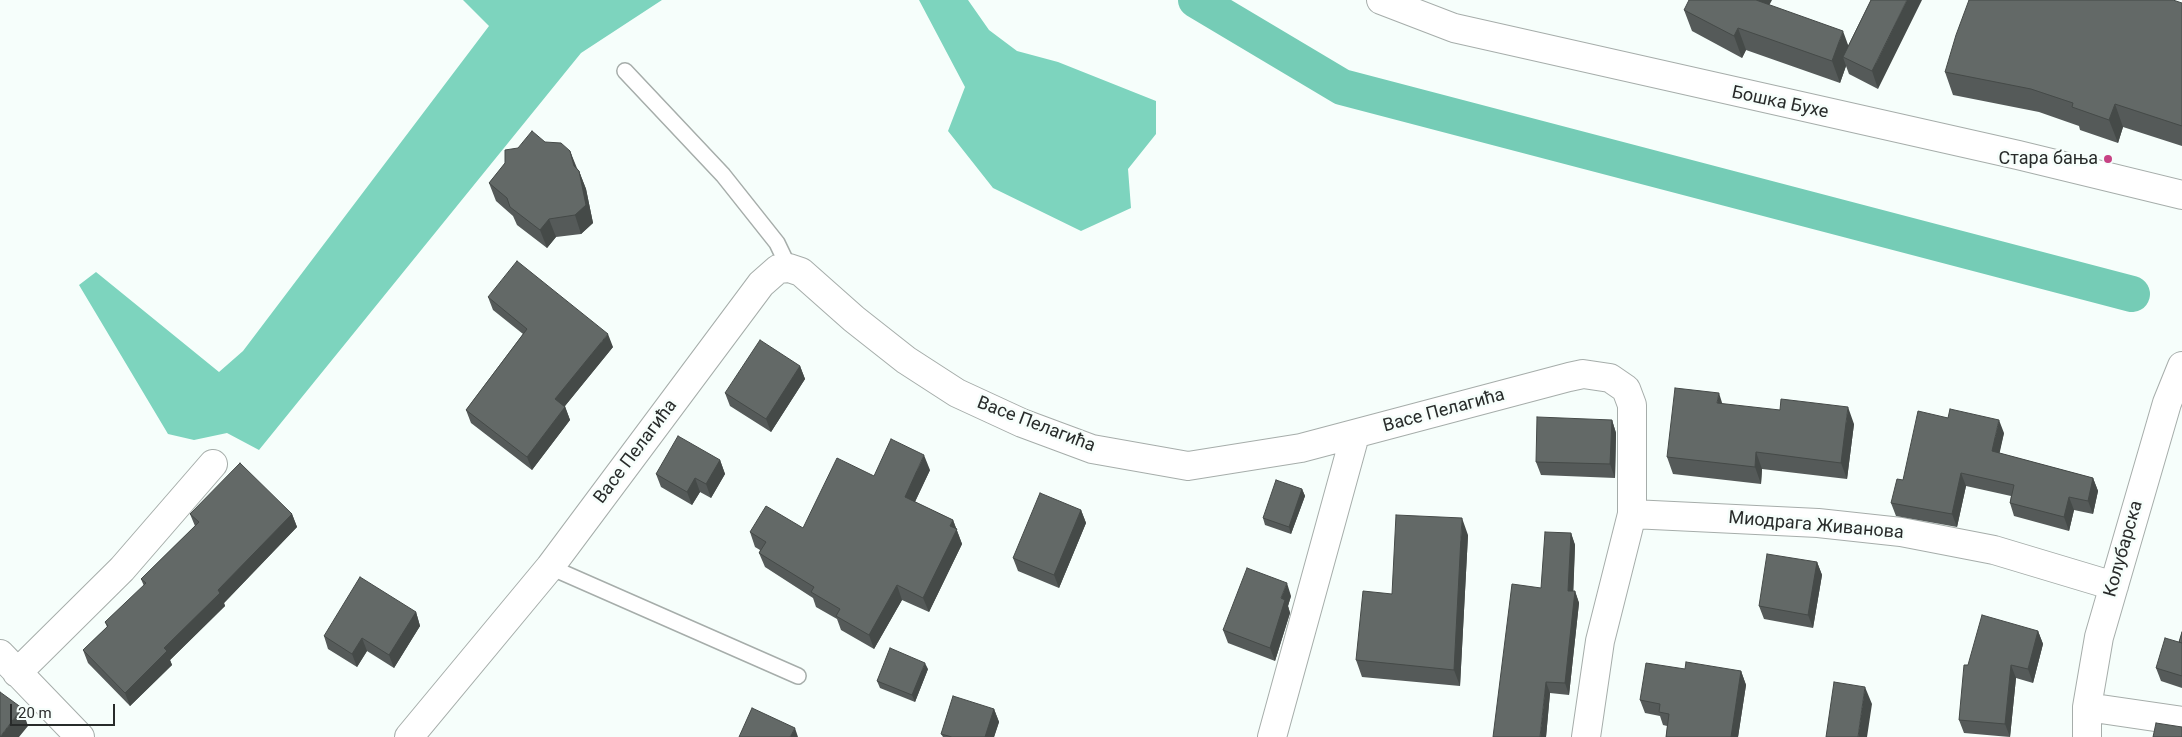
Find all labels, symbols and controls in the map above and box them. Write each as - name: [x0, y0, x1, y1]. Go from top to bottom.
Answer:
- street label: Бошка Бухе: [1730, 82, 1830, 124]
- place label: Стара бања: [1999, 148, 2098, 170]
- marker: Стара бања: [2102, 153, 2114, 165]
- street label: Васе Пелагића: [1381, 384, 1507, 438]
- street label: Васе Пелагића: [974, 393, 1098, 457]
- street label: Васе Пелагића: [590, 396, 682, 508]
- street label: Колубарска: [2100, 498, 2148, 600]
- street label: Миодрага Живанова: [1727, 508, 1905, 544]
- scale bar: [12, 694, 118, 726]
- text: 20 m: [18, 704, 52, 722]

